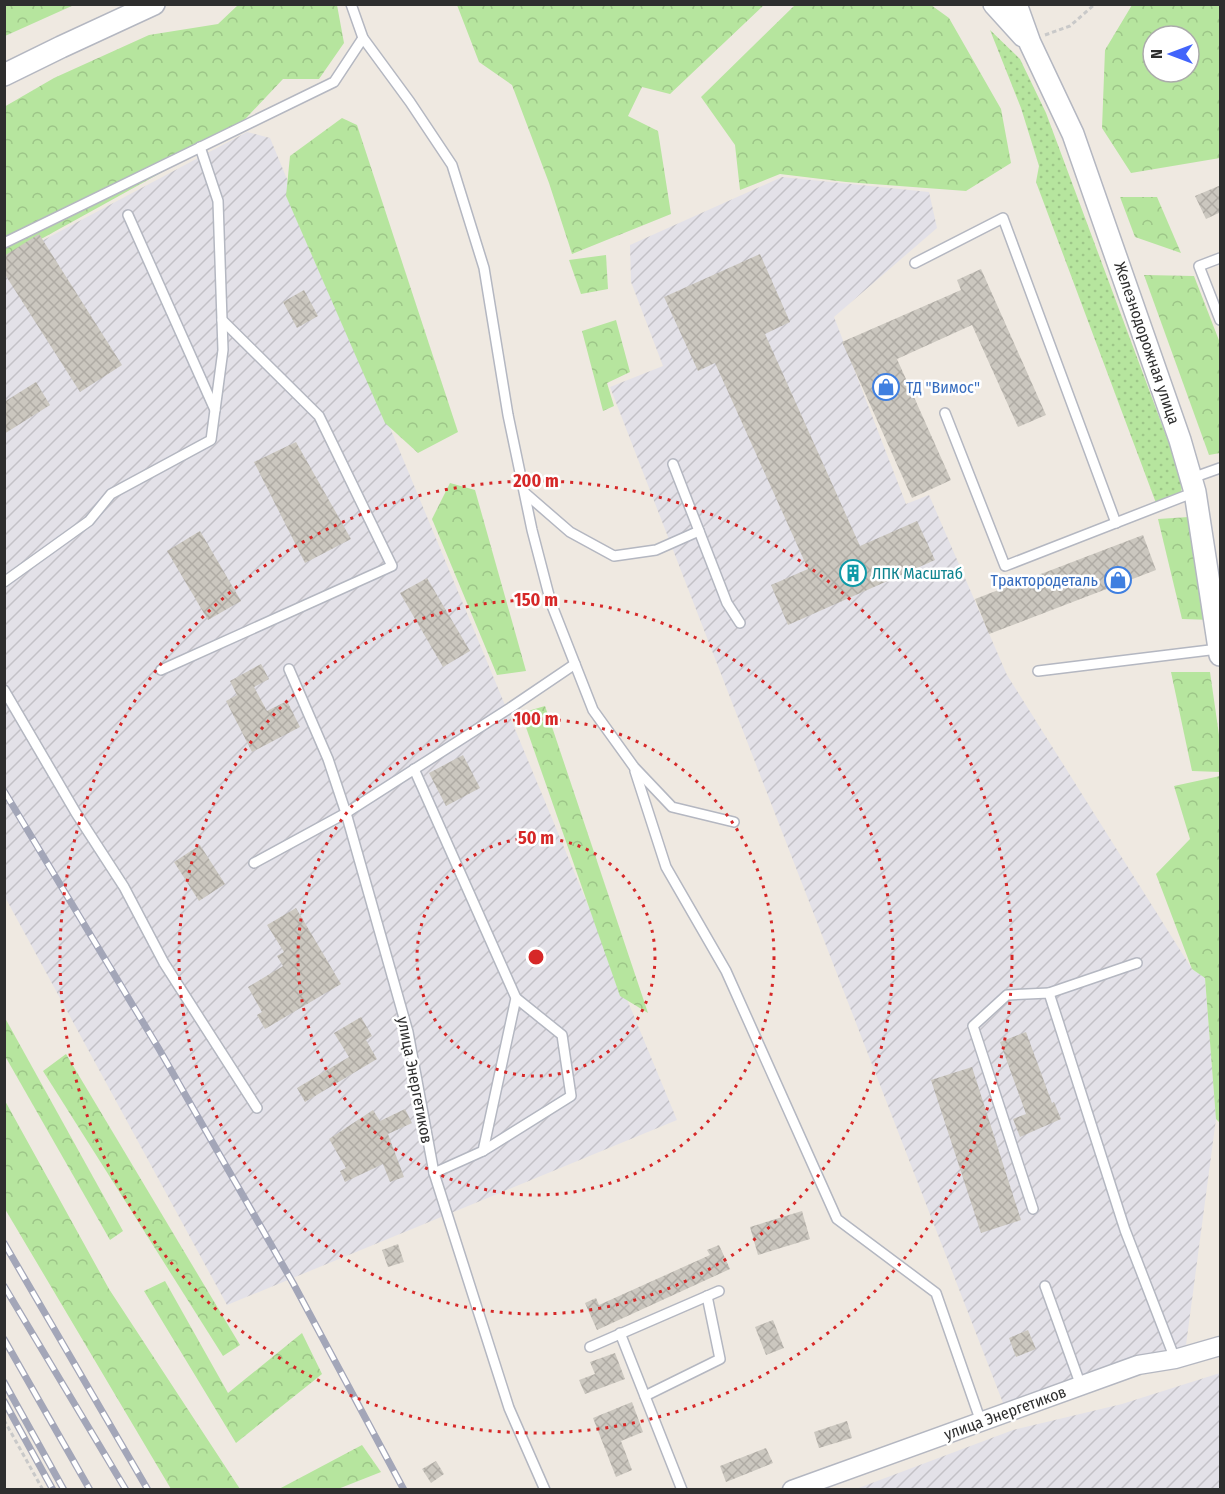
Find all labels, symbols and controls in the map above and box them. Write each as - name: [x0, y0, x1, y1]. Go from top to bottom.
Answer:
- north arrow: [1141, 24, 1201, 84]
- text: N: [1147, 49, 1166, 59]
- street label: Железнодорожная улица: [1110, 259, 1184, 427]
- shop icon: ТД "Вимос": [871, 372, 901, 402]
- place label: ТД "Вимос": [906, 378, 980, 397]
- text: 200 m: [512, 470, 559, 492]
- building icon: ЛПК Масштаб: [838, 558, 868, 588]
- place label: ЛПК Масштаб: [872, 564, 963, 583]
- shop icon: Трактородеталь: [1103, 565, 1133, 595]
- place label: Трактородеталь: [991, 571, 1098, 590]
- text: 150 m: [514, 589, 558, 611]
- text: 100 m: [514, 708, 558, 730]
- text: 50 m: [518, 827, 554, 849]
- centre of rings: [526, 947, 546, 967]
- street label: улица Энергетиков: [393, 1015, 437, 1145]
- street label: улица Энергетиков: [941, 1382, 1069, 1444]

